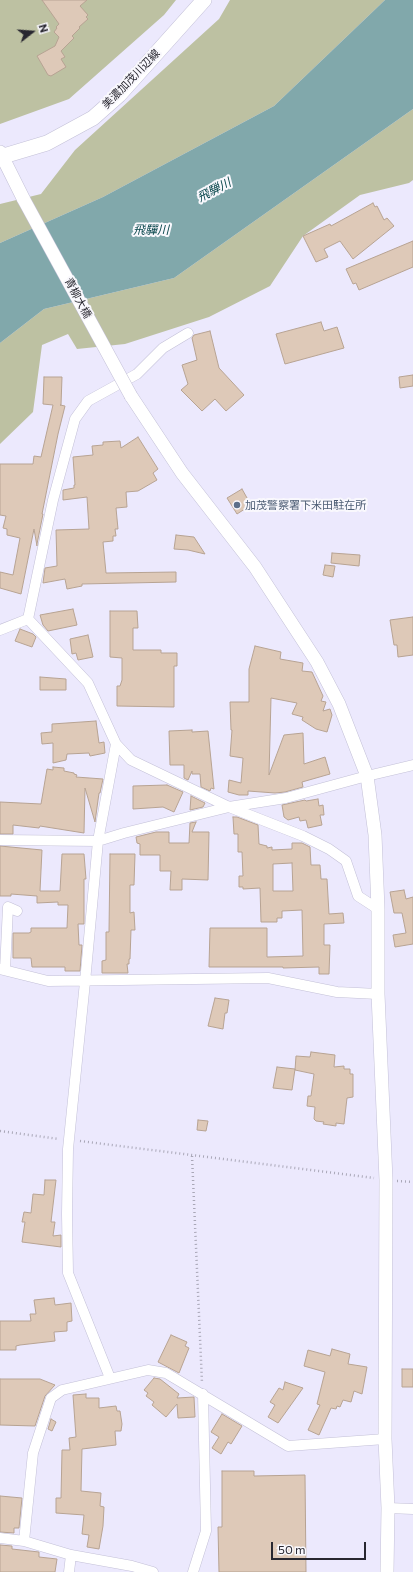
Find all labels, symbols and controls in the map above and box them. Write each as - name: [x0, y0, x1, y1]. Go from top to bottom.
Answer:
- north arrow: [12, 12, 52, 52]
- text: N: [37, 22, 51, 34]
- street label: 美濃加茂川辺線: [100, 47, 162, 111]
- water label: 飛騨川: [195, 175, 233, 205]
- water label: 飛驒川: [133, 223, 169, 237]
- street label: 青柳大橋: [62, 275, 94, 321]
- place label: 加茂警察署下米田駐在所: [245, 498, 366, 512]
- marker: 加茂警察署下米田駐在所: [232, 500, 242, 510]
- scale bar: [273, 1534, 368, 1560]
- text: 50 m: [278, 1542, 306, 1556]

